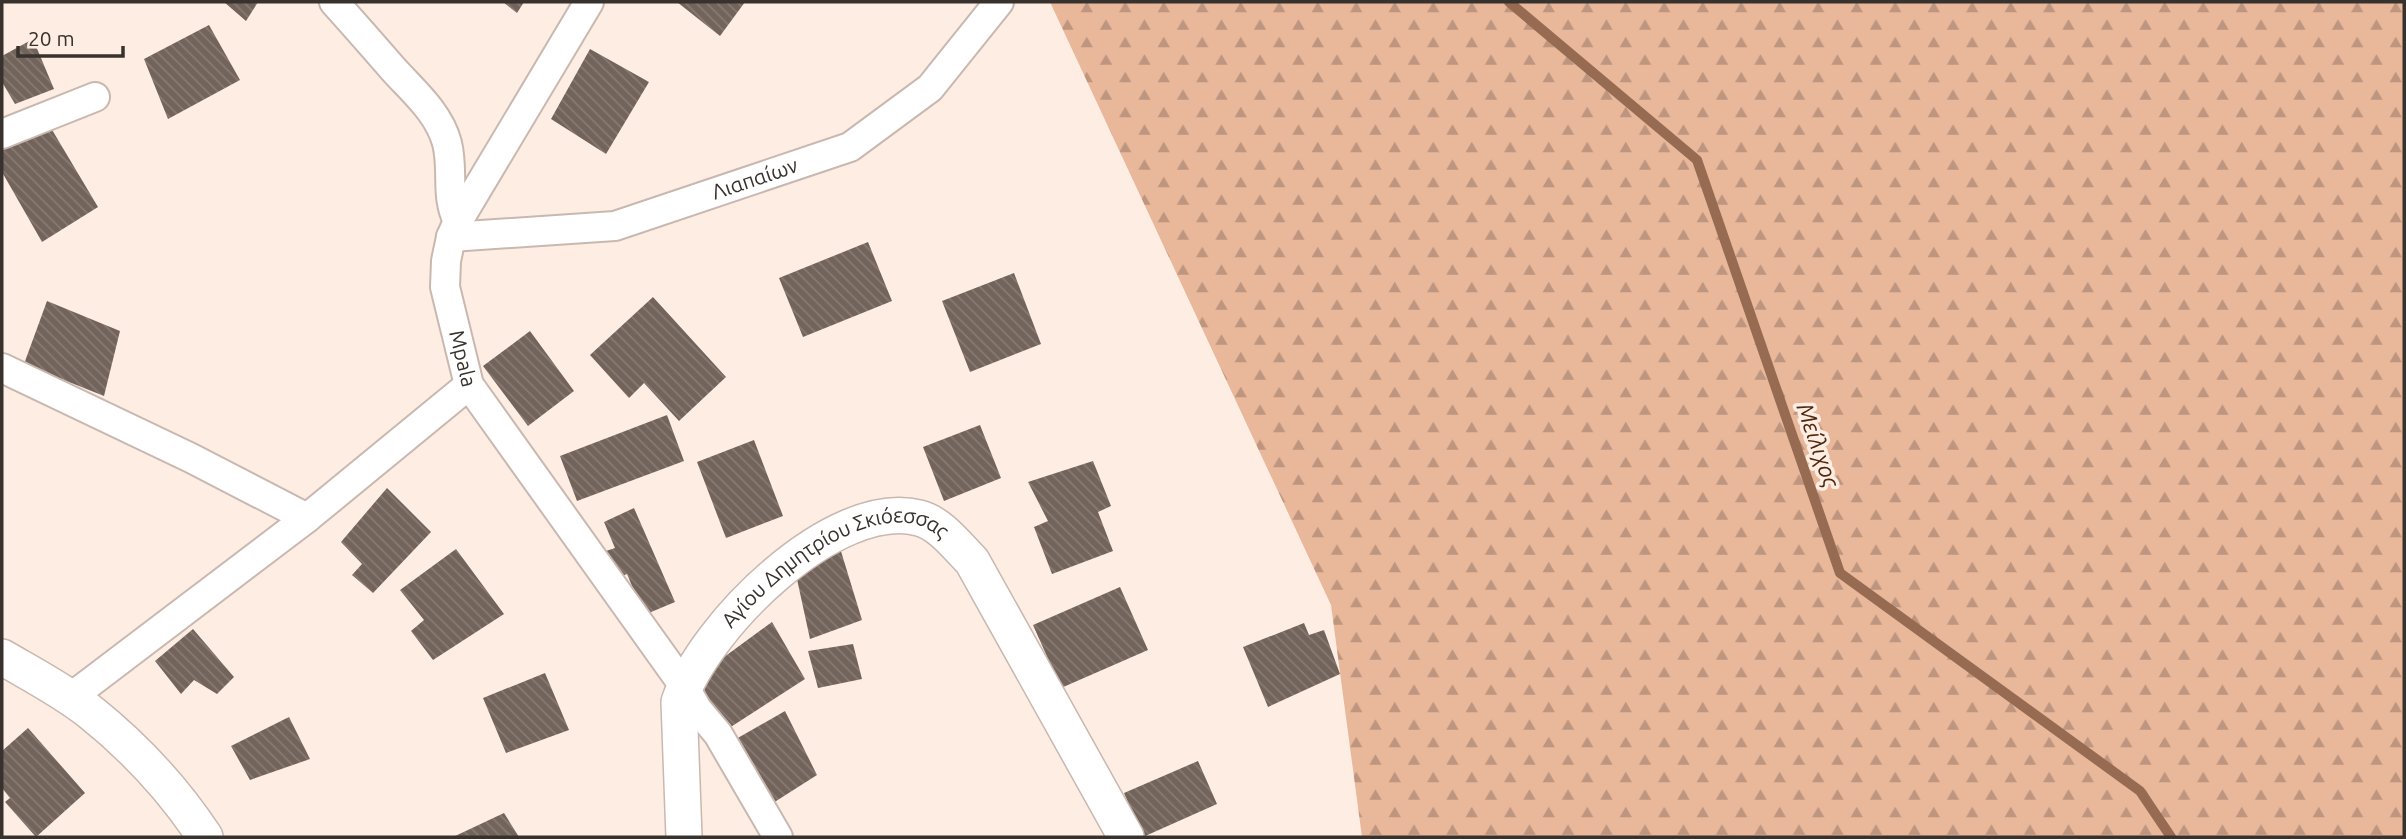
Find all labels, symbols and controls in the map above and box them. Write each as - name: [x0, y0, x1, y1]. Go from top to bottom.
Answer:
- scale bar: [18, 14, 122, 58]
- text: 20 m: [28, 26, 75, 50]
- street label: Λιαπαίων: [709, 152, 801, 204]
- street label: Mpala: [445, 328, 482, 389]
- water label: Μείλιχος: [1792, 400, 1845, 491]
- street label: Αγίου Δημητρίου Σκιόεσσας: [716, 503, 955, 632]

